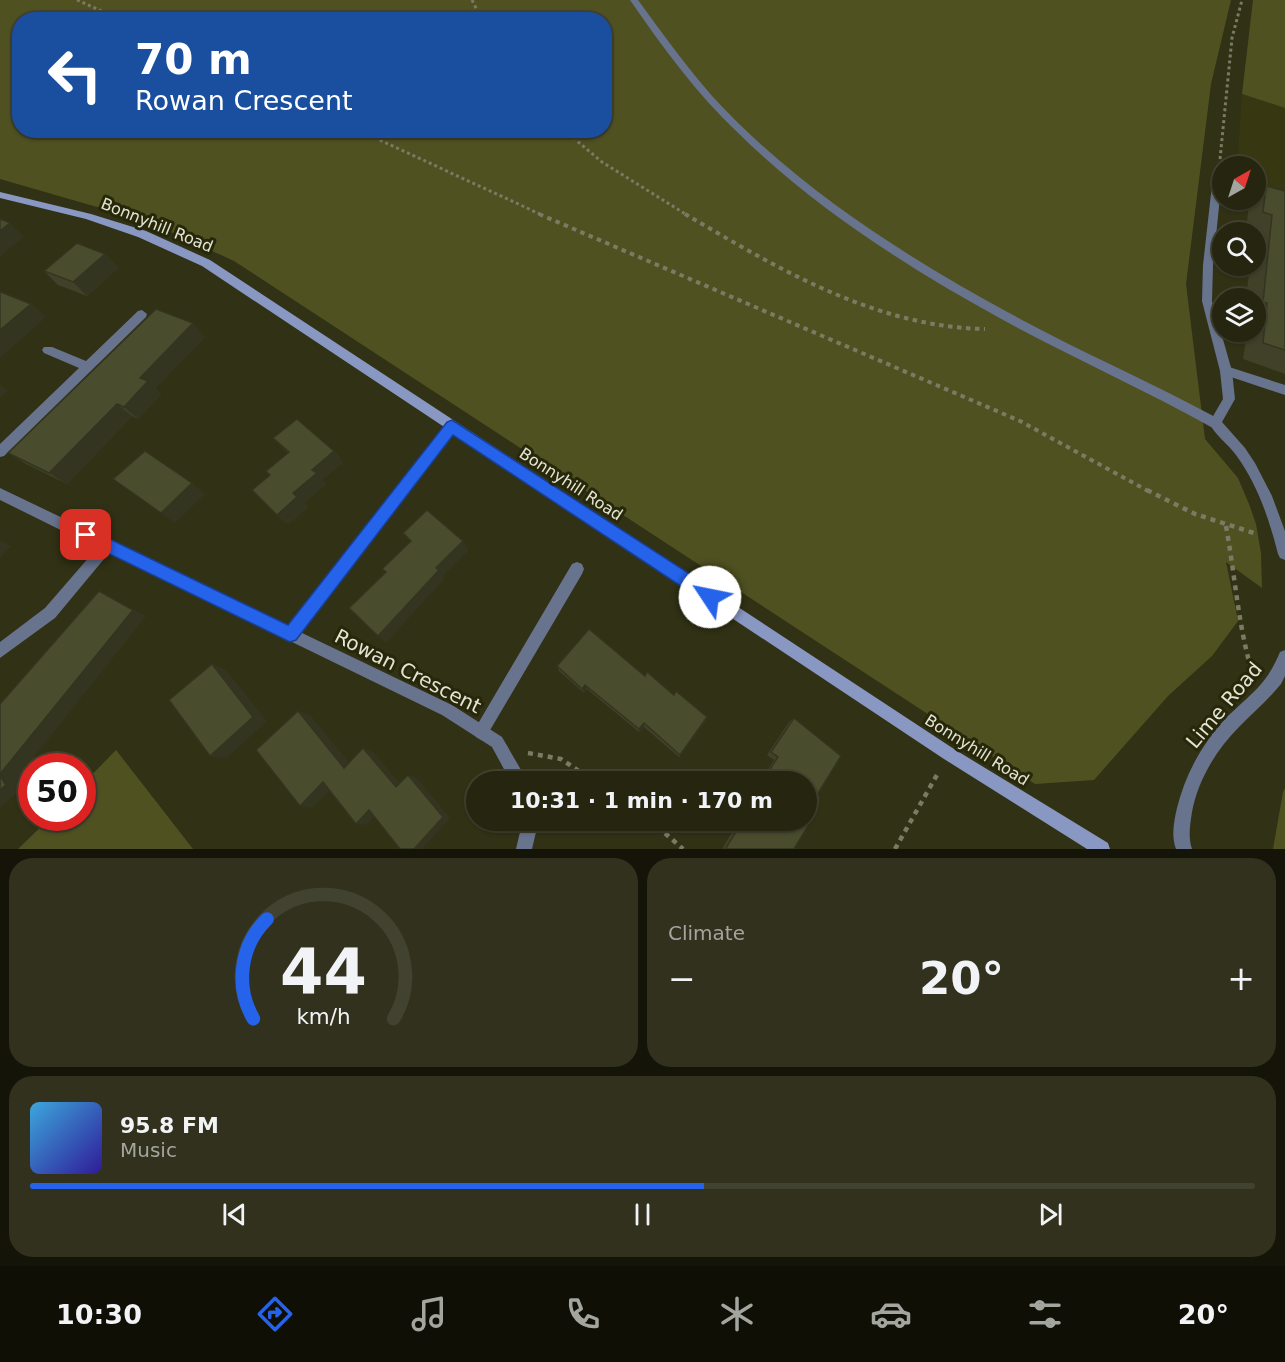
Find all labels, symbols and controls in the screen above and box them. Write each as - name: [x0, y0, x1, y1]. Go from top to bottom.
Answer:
- text: 70 m: [135, 35, 252, 84]
- icon: left: [36, 36, 114, 114]
- text: Rowan Crescent: [135, 85, 353, 116]
- north arrow: [1212, 156, 1266, 210]
- map controls: [1212, 156, 1266, 342]
- street label: Bonnyhill Road: [98, 194, 216, 256]
- button: search: [1212, 222, 1266, 276]
- button: layers: [1212, 288, 1266, 342]
- street label: Bonnyhill Road: [516, 444, 626, 524]
- pin: [60, 509, 111, 560]
- icon: arrive: [69, 518, 102, 551]
- position arrow: [678, 565, 742, 629]
- street label: Rowan Crescent: [331, 624, 485, 718]
- street label: Lime Road: [1181, 657, 1267, 753]
- street label: Bonnyhill Road: [921, 710, 1033, 790]
- speed limit sign: 50: [18, 753, 96, 831]
- text: 10:31 · 1 min · 170 m: [510, 788, 773, 813]
- text: Climate: [668, 921, 745, 945]
- text: 44: [280, 935, 367, 1008]
- text: 20°: [919, 952, 1004, 1005]
- text: −: [668, 959, 696, 998]
- text: +: [1227, 959, 1255, 998]
- text: km/h: [296, 1005, 351, 1030]
- text: 95.8 FM: [120, 1113, 219, 1138]
- text: Music: [120, 1138, 177, 1162]
- icon: previous: [218, 1198, 251, 1231]
- icon: pause: [626, 1198, 659, 1231]
- icon: next: [1034, 1198, 1067, 1231]
- icon: directions: [254, 1293, 296, 1335]
- icon: music: [408, 1293, 450, 1335]
- icon: phone: [562, 1293, 604, 1335]
- icon: climate: [716, 1293, 758, 1335]
- icon: car: [870, 1293, 912, 1335]
- icon: filters: [1024, 1293, 1066, 1335]
- text: 10:30: [56, 1299, 142, 1330]
- text: 20°: [1178, 1299, 1229, 1330]

